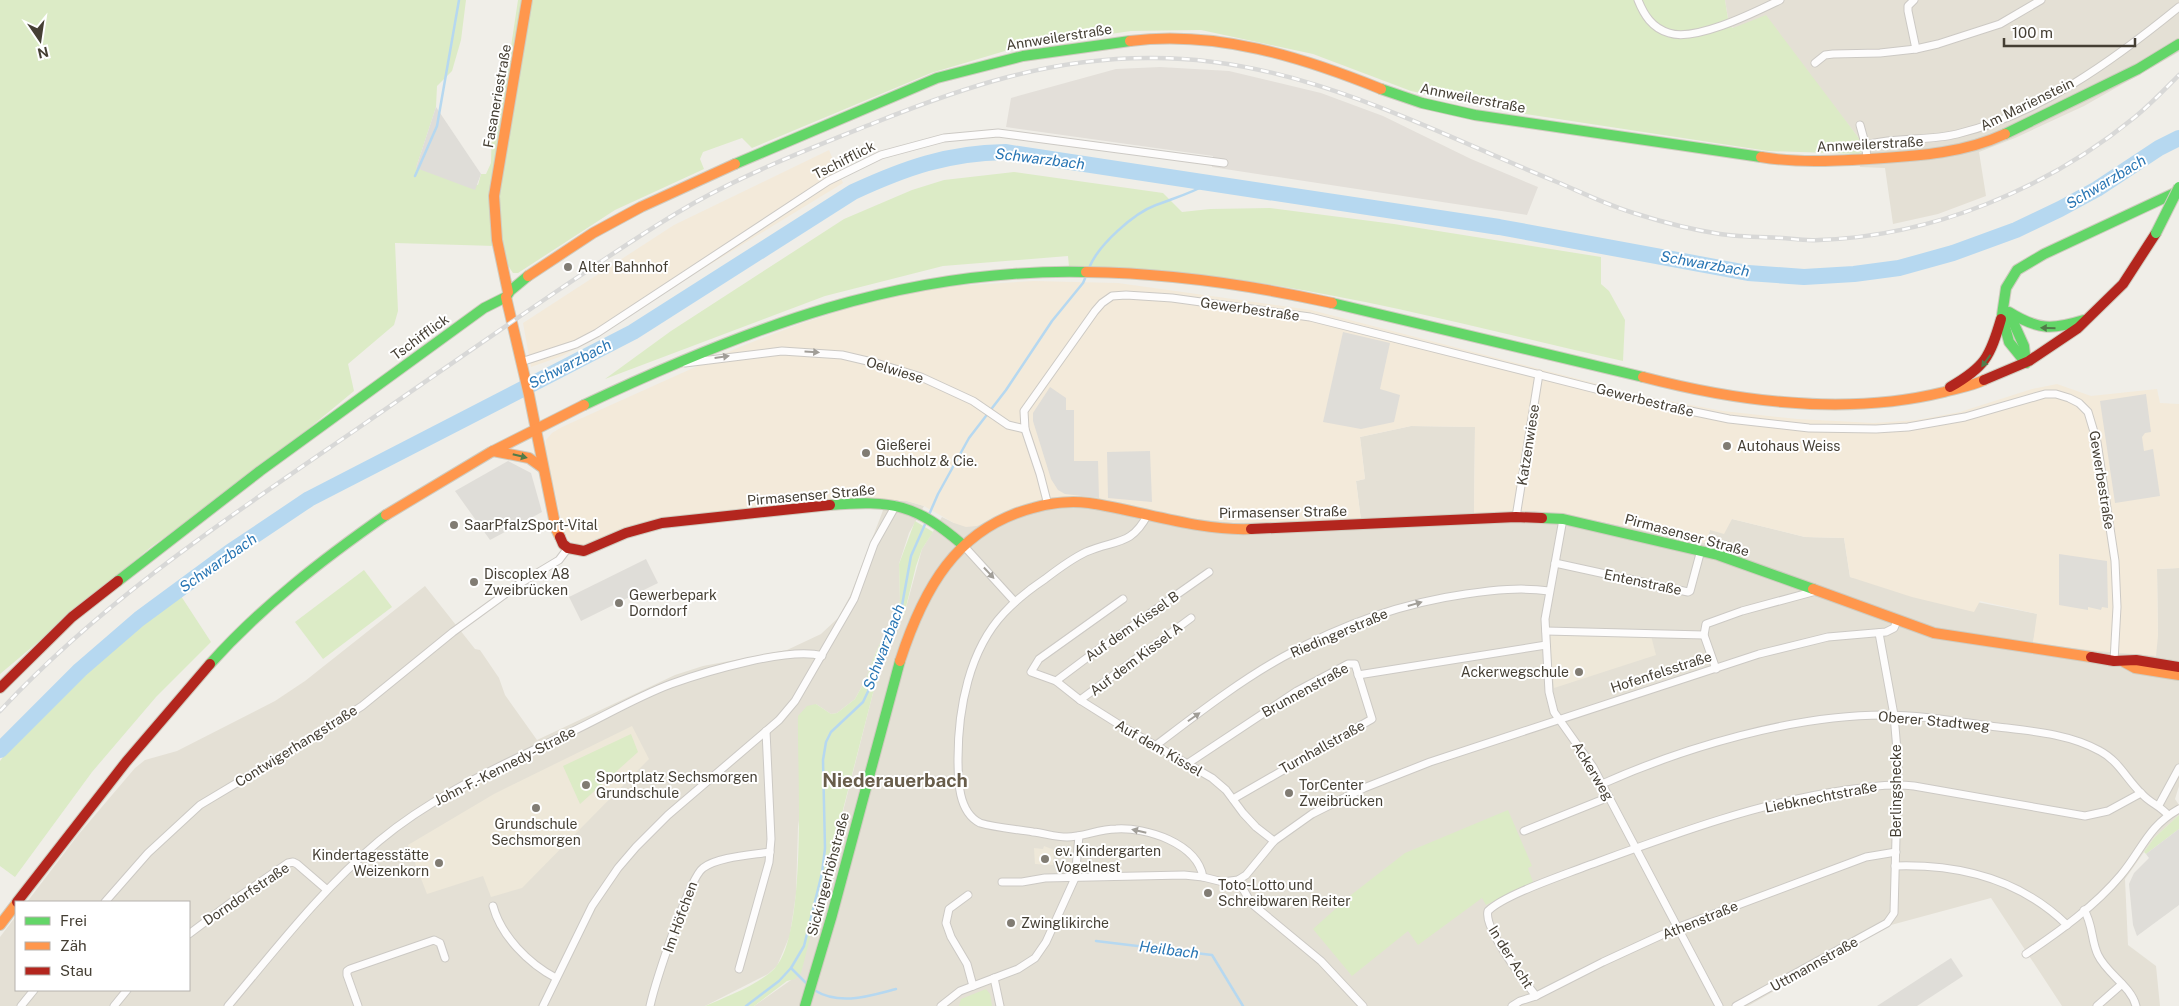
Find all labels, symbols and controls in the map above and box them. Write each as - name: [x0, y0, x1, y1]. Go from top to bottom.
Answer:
- north arrow: [15, 15, 65, 65]
- scale bar: [2004, 15, 2135, 47]
- street label: Annweilerstraße: [1005, 21, 1113, 53]
- text: 100 m: [2012, 24, 2053, 41]
- street label: Fasaneriestraße: [480, 43, 514, 149]
- text: N: [36, 44, 50, 62]
- street label: Am Marienstein: [1978, 74, 2076, 134]
- street label: Annweilerstraße: [1419, 80, 1527, 116]
- street label: Annweilerstraße: [1816, 133, 1924, 155]
- street label: Tschifflick: [810, 138, 878, 182]
- water label: Schwarzbach: [994, 145, 1086, 172]
- water label: Schwarzbach: [2063, 151, 2149, 212]
- water label: Schwarzbach: [1659, 247, 1751, 280]
- place label: Alter Bahnhof: [578, 259, 669, 275]
- marker: Alter Bahnhof: [562, 261, 574, 273]
- street label: Gewerbestraße: [1199, 294, 1301, 324]
- street label: Tschifflick: [388, 311, 452, 363]
- one-way arrow: [2040, 324, 2056, 332]
- water label: Schwarzbach: [526, 335, 614, 392]
- one-way arrow: [804, 349, 820, 357]
- one-way arrow: [715, 353, 731, 361]
- street label: Oelwiese: [864, 354, 926, 386]
- one-way arrow: [1981, 354, 1991, 368]
- street label: Gewerbestraße: [1595, 380, 1696, 420]
- street label: Katzenwiese: [1514, 403, 1542, 487]
- street label: Gewerbestraße: [2086, 429, 2118, 531]
- place label: Gießerei Buchholz & Cie.: [876, 437, 977, 469]
- place label: Autohaus Weiss: [1737, 438, 1840, 454]
- marker: Autohaus Weiss: [1721, 440, 1733, 452]
- marker: Gießerei Buchholz & Cie.: [860, 447, 872, 459]
- one-way arrow: [512, 452, 527, 460]
- street label: Pirmasenser Straße: [746, 481, 876, 509]
- street label: Pirmasenser Straße: [1219, 503, 1347, 521]
- street label: Pirmasenser Straße: [1623, 511, 1751, 559]
- place label: SaarPfalzSport-Vital: [464, 517, 598, 533]
- marker: SaarPfalzSport-Vital: [448, 519, 460, 531]
- water label: Schwarzbach: [176, 530, 260, 595]
- place label: Discoplex A8 Zweibrücken: [484, 566, 570, 598]
- street label: Entenstraße: [1603, 566, 1683, 598]
- one-way arrow: [983, 567, 995, 579]
- marker: Discoplex A8 Zweibrücken: [468, 576, 480, 588]
- place label: Gewerbepark Dorndorf: [629, 587, 717, 619]
- street label: Auf dem Kissel B: [1082, 588, 1182, 664]
- marker: Gewerbepark Dorndorf: [613, 597, 625, 609]
- one-way arrow: [1407, 600, 1422, 608]
- water label: Schwarzbach: [859, 602, 908, 692]
- street label: Riedingerstraße: [1288, 605, 1390, 661]
- street label: Auf dem Kissel A: [1087, 619, 1185, 699]
- street label: Hofenfelsstraße: [1608, 648, 1714, 696]
- street label: Brunnenstraße: [1259, 660, 1351, 720]
- place label: Ackerwegschule: [1461, 664, 1569, 680]
- marker: Ackerwegschule: [1573, 666, 1585, 678]
- street label: Contwigerhangstraße: [232, 702, 360, 790]
- street label: Oberer Stadtweg: [1877, 708, 1991, 734]
- one-way arrow: [1187, 712, 1200, 722]
- street label: Auf dem Kissel: [1113, 717, 1205, 779]
- street label: Turnhallstraße: [1277, 717, 1367, 777]
- street label: John-F.-Kennedy-Straße: [432, 723, 578, 809]
- street label: Ackerweg: [1569, 739, 1617, 804]
- street label: Berlingshecke: [1888, 744, 1904, 838]
- place label: Sportplatz Sechsmorgen Grundschule: [596, 769, 758, 801]
- district label: Niederauerbach: [822, 769, 968, 791]
- place label: TorCenter Zweibrücken: [1299, 777, 1383, 809]
- street label: Liebknechtstraße: [1764, 778, 1879, 816]
- marker: Sportplatz Sechsmorgen Grundschule: [580, 779, 592, 791]
- marker: TorCenter Zweibrücken: [1283, 787, 1295, 799]
- marker: Grundschule Sechsmorgen: [530, 802, 542, 814]
- street label: Sickingerhöhstraße: [804, 810, 852, 938]
- place label: Grundschule Sechsmorgen: [491, 816, 581, 848]
- one-way arrow: [1131, 827, 1146, 835]
- place label: ev. Kindergarten Vogelnest: [1055, 843, 1161, 875]
- place label: Kindertagesstätte Weizenkorn: [312, 847, 429, 879]
- marker: ev. Kindergarten Vogelnest: [1039, 853, 1051, 865]
- marker: Kindertagesstätte Weizenkorn: [433, 857, 445, 869]
- street label: Dorndorfstraße: [200, 859, 292, 929]
- place label: Toto-Lotto und Schreibwaren Reiter: [1218, 877, 1351, 909]
- street label: Im Höfchen: [660, 879, 700, 955]
- marker: Toto-Lotto und Schreibwaren Reiter: [1202, 887, 1214, 899]
- street label: Athenstraße: [1660, 898, 1740, 942]
- legend: [15, 901, 190, 991]
- text: Frei: [60, 912, 87, 929]
- place label: Zwinglikirche: [1021, 915, 1109, 931]
- marker: Zwinglikirche: [1005, 917, 1017, 929]
- street label: In der Acht: [1485, 923, 1537, 991]
- street label: Uttmannstraße: [1767, 933, 1861, 995]
- text: Zäh: [60, 937, 87, 954]
- water label: Heilbach: [1138, 937, 1200, 962]
- text: Stau: [60, 962, 93, 979]

